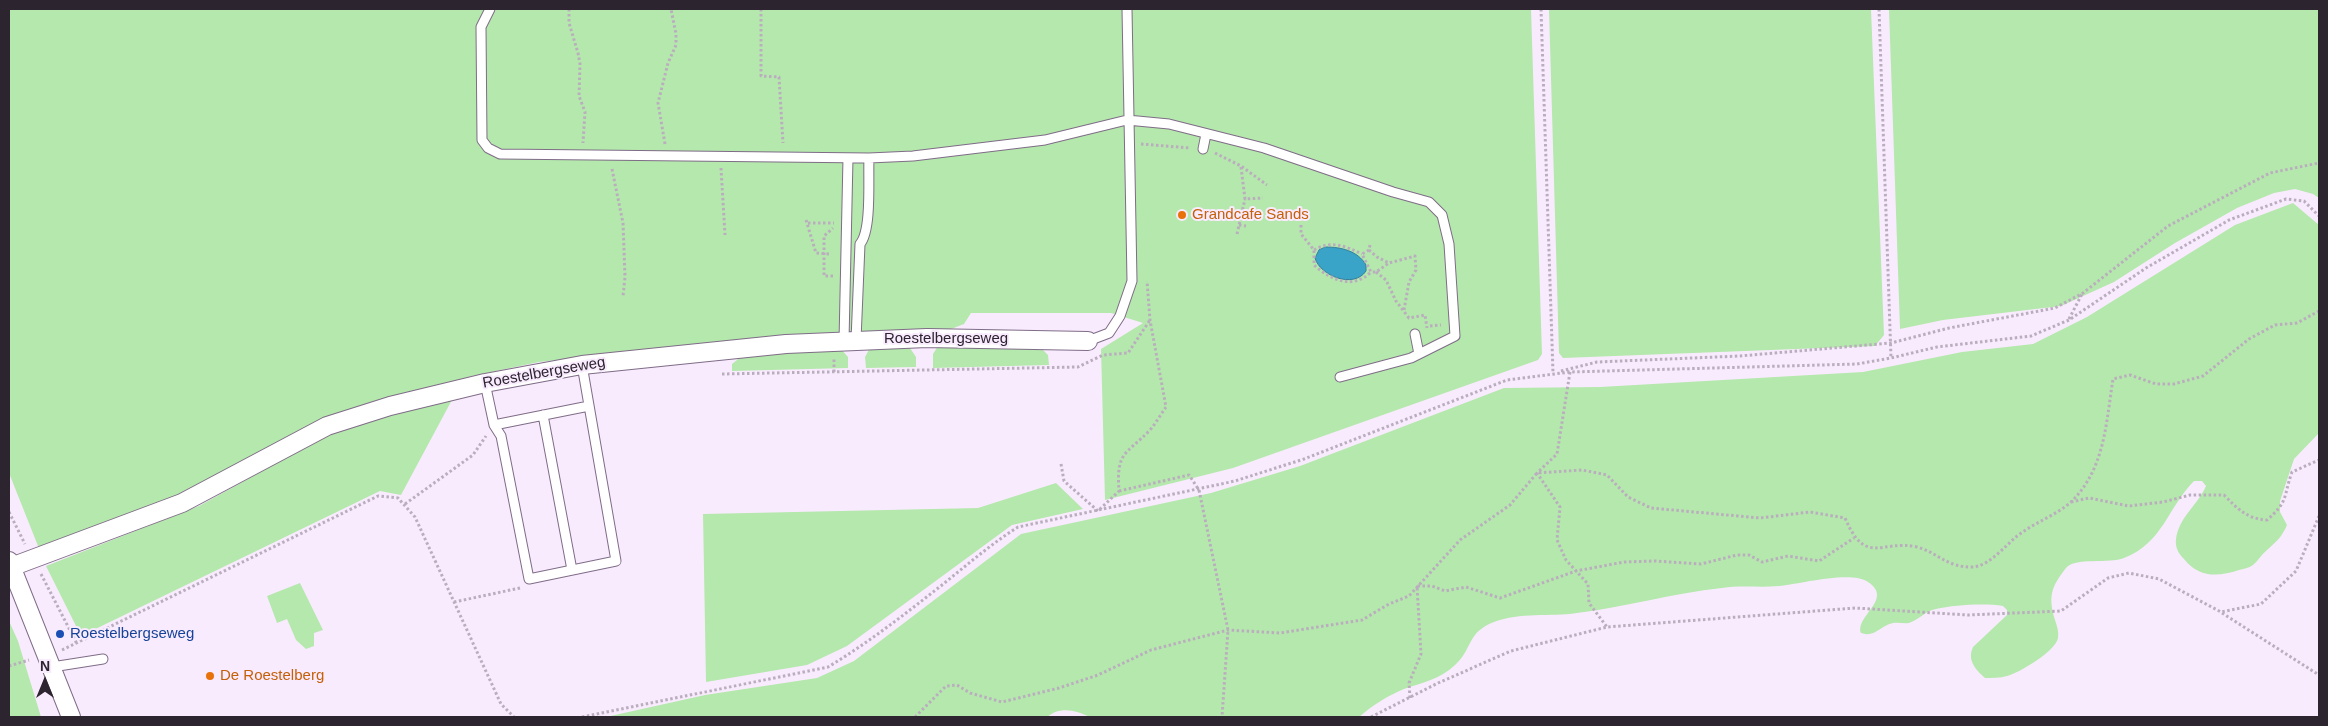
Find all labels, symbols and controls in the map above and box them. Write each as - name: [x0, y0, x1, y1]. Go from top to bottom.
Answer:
- place label: Grandcafe Sands: [1192, 206, 1309, 224]
- marker: Grandcafe Sands: [1176, 209, 1188, 221]
- street label: Roestelbergseweg: [884, 330, 1008, 348]
- street label: Roestelbergseweg: [481, 353, 607, 393]
- place label: Roestelbergseweg: [70, 625, 194, 643]
- marker: Roestelbergseweg: [54, 628, 66, 640]
- north arrow: [20, 656, 70, 706]
- text: N: [40, 658, 50, 674]
- place label: De Roestelberg: [220, 667, 324, 685]
- marker: De Roestelberg: [204, 670, 216, 682]

